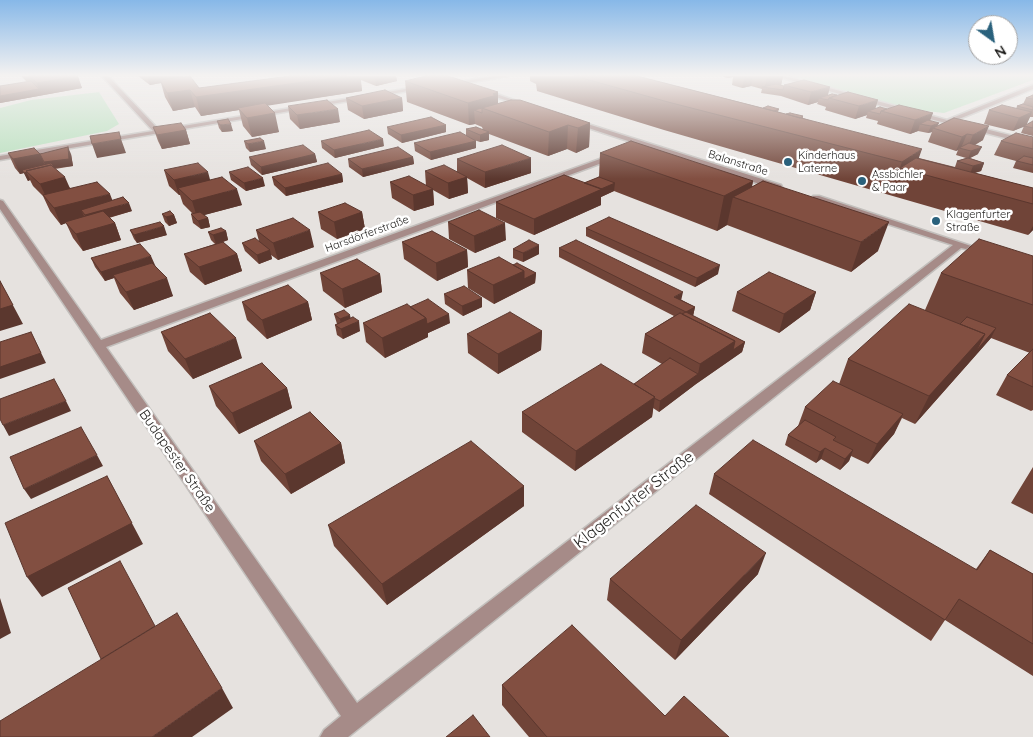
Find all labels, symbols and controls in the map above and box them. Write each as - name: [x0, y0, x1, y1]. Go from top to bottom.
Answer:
- north arrow: [968, 15, 1018, 65]
- text: N: [991, 42, 1010, 62]
- street label: Balanstraße: [706, 148, 770, 178]
- place label: Kinderhaus Laterne: [798, 149, 855, 175]
- marker: Kinderhaus Laterne: [782, 156, 794, 168]
- place label: Assbichler & Paar: [872, 168, 923, 194]
- marker: Assbichler & Paar: [856, 175, 868, 187]
- place label: Klagenfurter Straße: [946, 208, 1010, 234]
- street label: Harsdörferstraße: [323, 213, 411, 255]
- marker: Klagenfurter Straße: [930, 215, 942, 227]
- street label: Budapester Straße: [135, 406, 219, 516]
- street label: Klagenfurter Straße: [570, 447, 698, 553]

